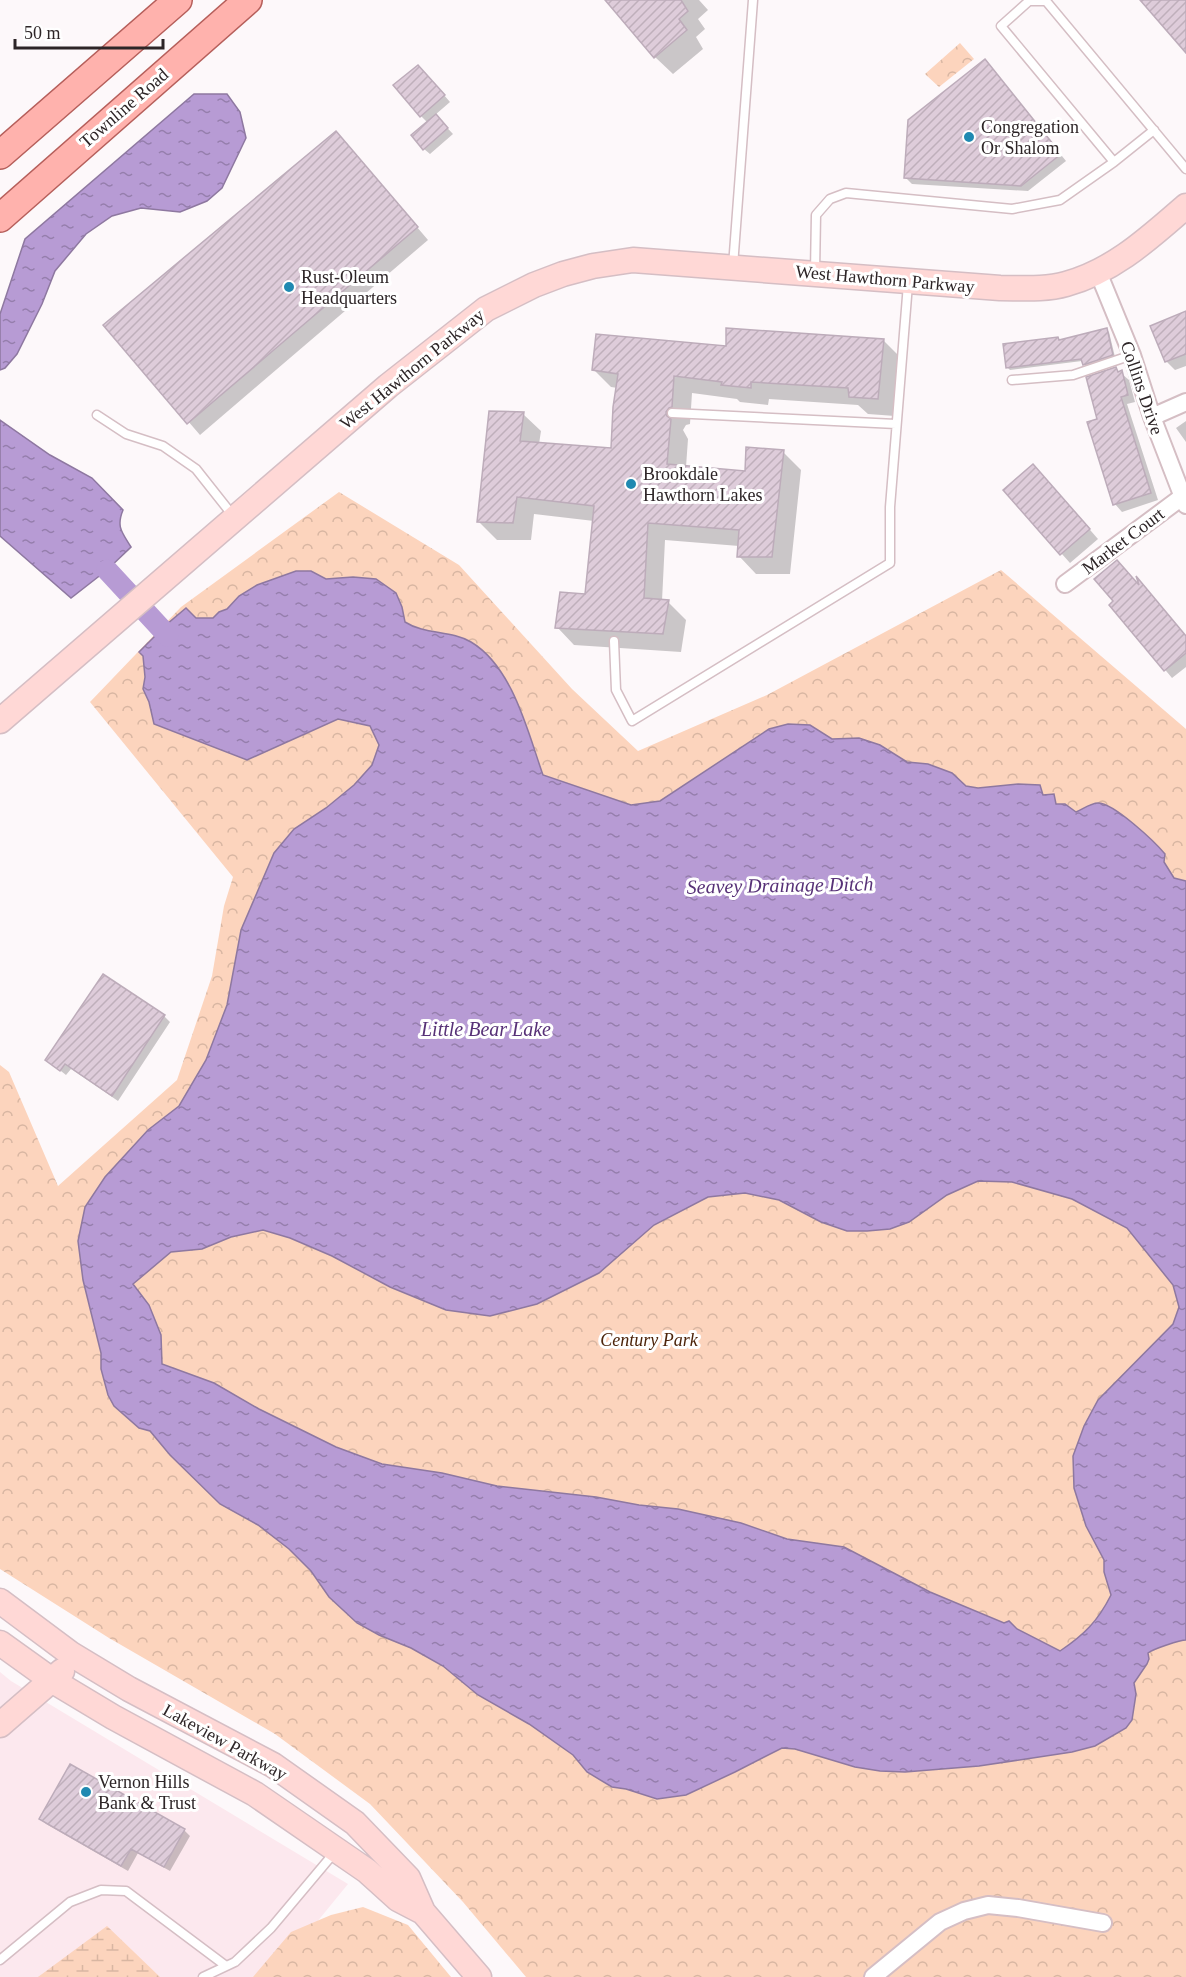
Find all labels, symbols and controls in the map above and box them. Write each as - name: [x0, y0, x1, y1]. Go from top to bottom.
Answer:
- scale bar: [15, 12, 164, 50]
- text: 50 m: [24, 23, 61, 43]
- street label: Townline Road: [76, 64, 172, 152]
- place label: Congregation Or Shalom: [981, 117, 1079, 158]
- marker: Congregation Or Shalom: [962, 130, 976, 144]
- street label: West Hawthorn Parkway: [795, 261, 975, 297]
- place label: Rust-Oleum Headquarters: [301, 267, 397, 308]
- marker: Rust-Oleum Headquarters: [282, 280, 296, 294]
- street label: West Hawthorn Parkway: [336, 305, 488, 433]
- street label: Collins Drive: [1117, 339, 1167, 437]
- place label: Brookdale Hawthorn Lakes: [643, 464, 762, 505]
- marker: Brookdale Hawthorn Lakes: [624, 477, 638, 491]
- street label: Market Court: [1078, 504, 1168, 578]
- water label: Seavey Drainage Ditch: [687, 872, 873, 899]
- water label: Little Bear Lake: [420, 1018, 551, 1040]
- park label: Century Park: [600, 1330, 699, 1350]
- street label: Lakeview Parkway: [160, 1700, 290, 1784]
- place label: Vernon Hills Bank & Trust: [98, 1772, 196, 1813]
- marker: Vernon Hills Bank & Trust: [79, 1785, 93, 1799]

